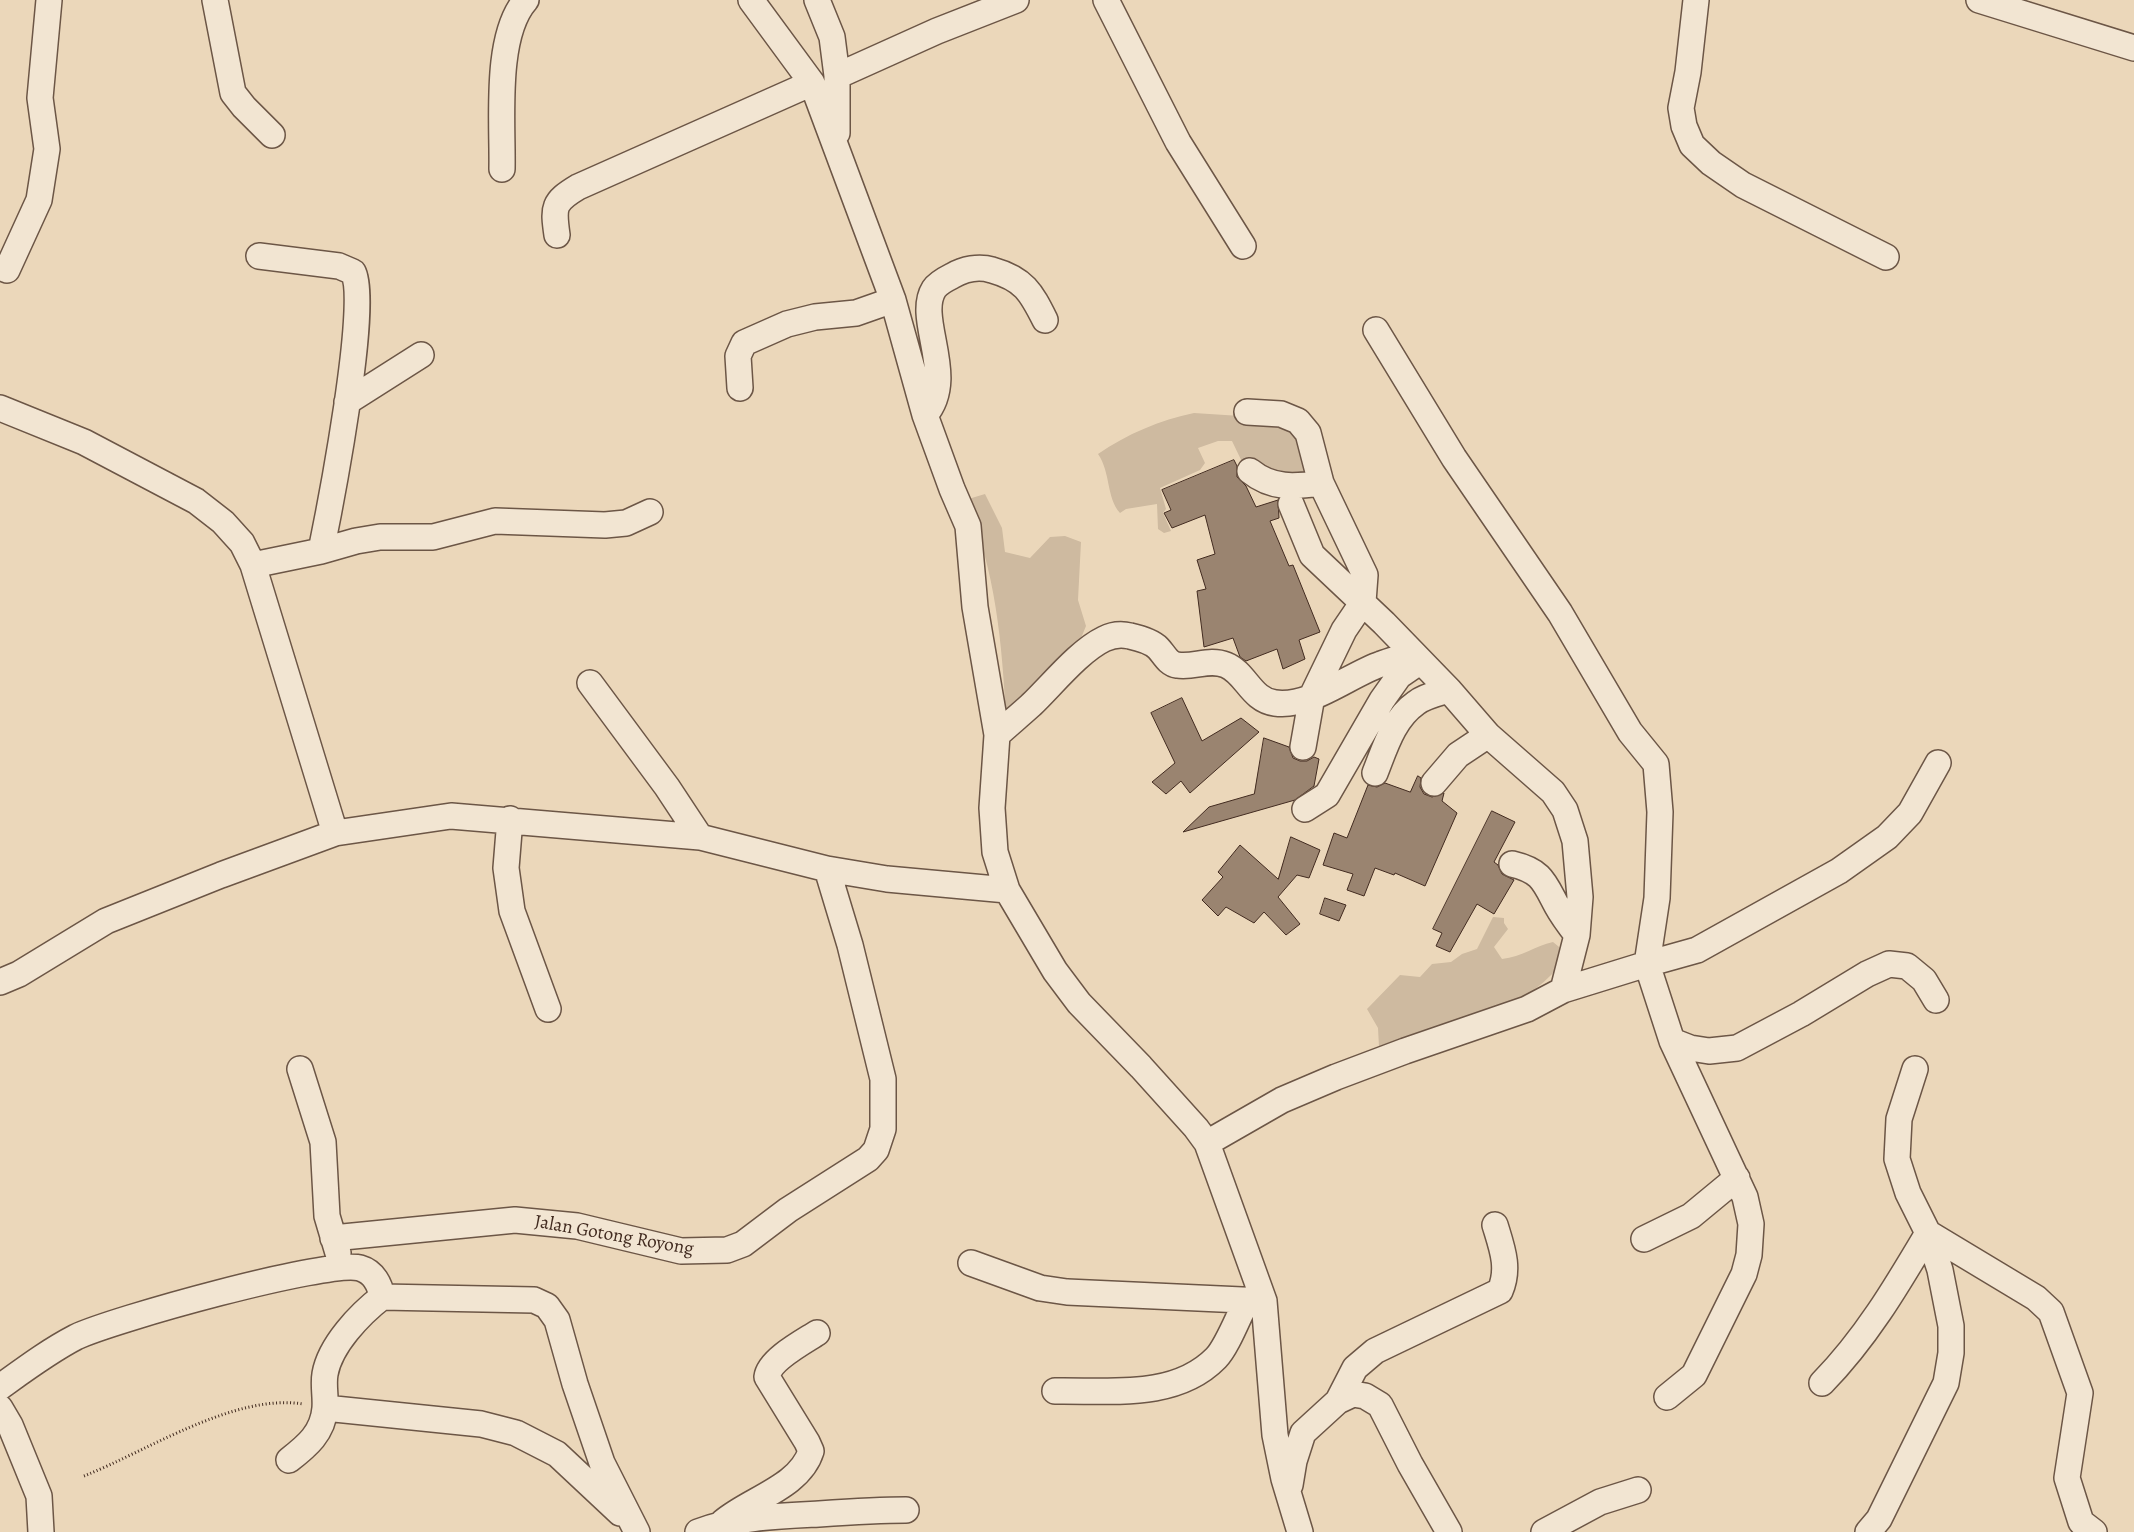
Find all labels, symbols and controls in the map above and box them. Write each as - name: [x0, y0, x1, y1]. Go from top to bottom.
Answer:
- street label: Jalan Gotong Royong: [533, 1211, 695, 1261]

